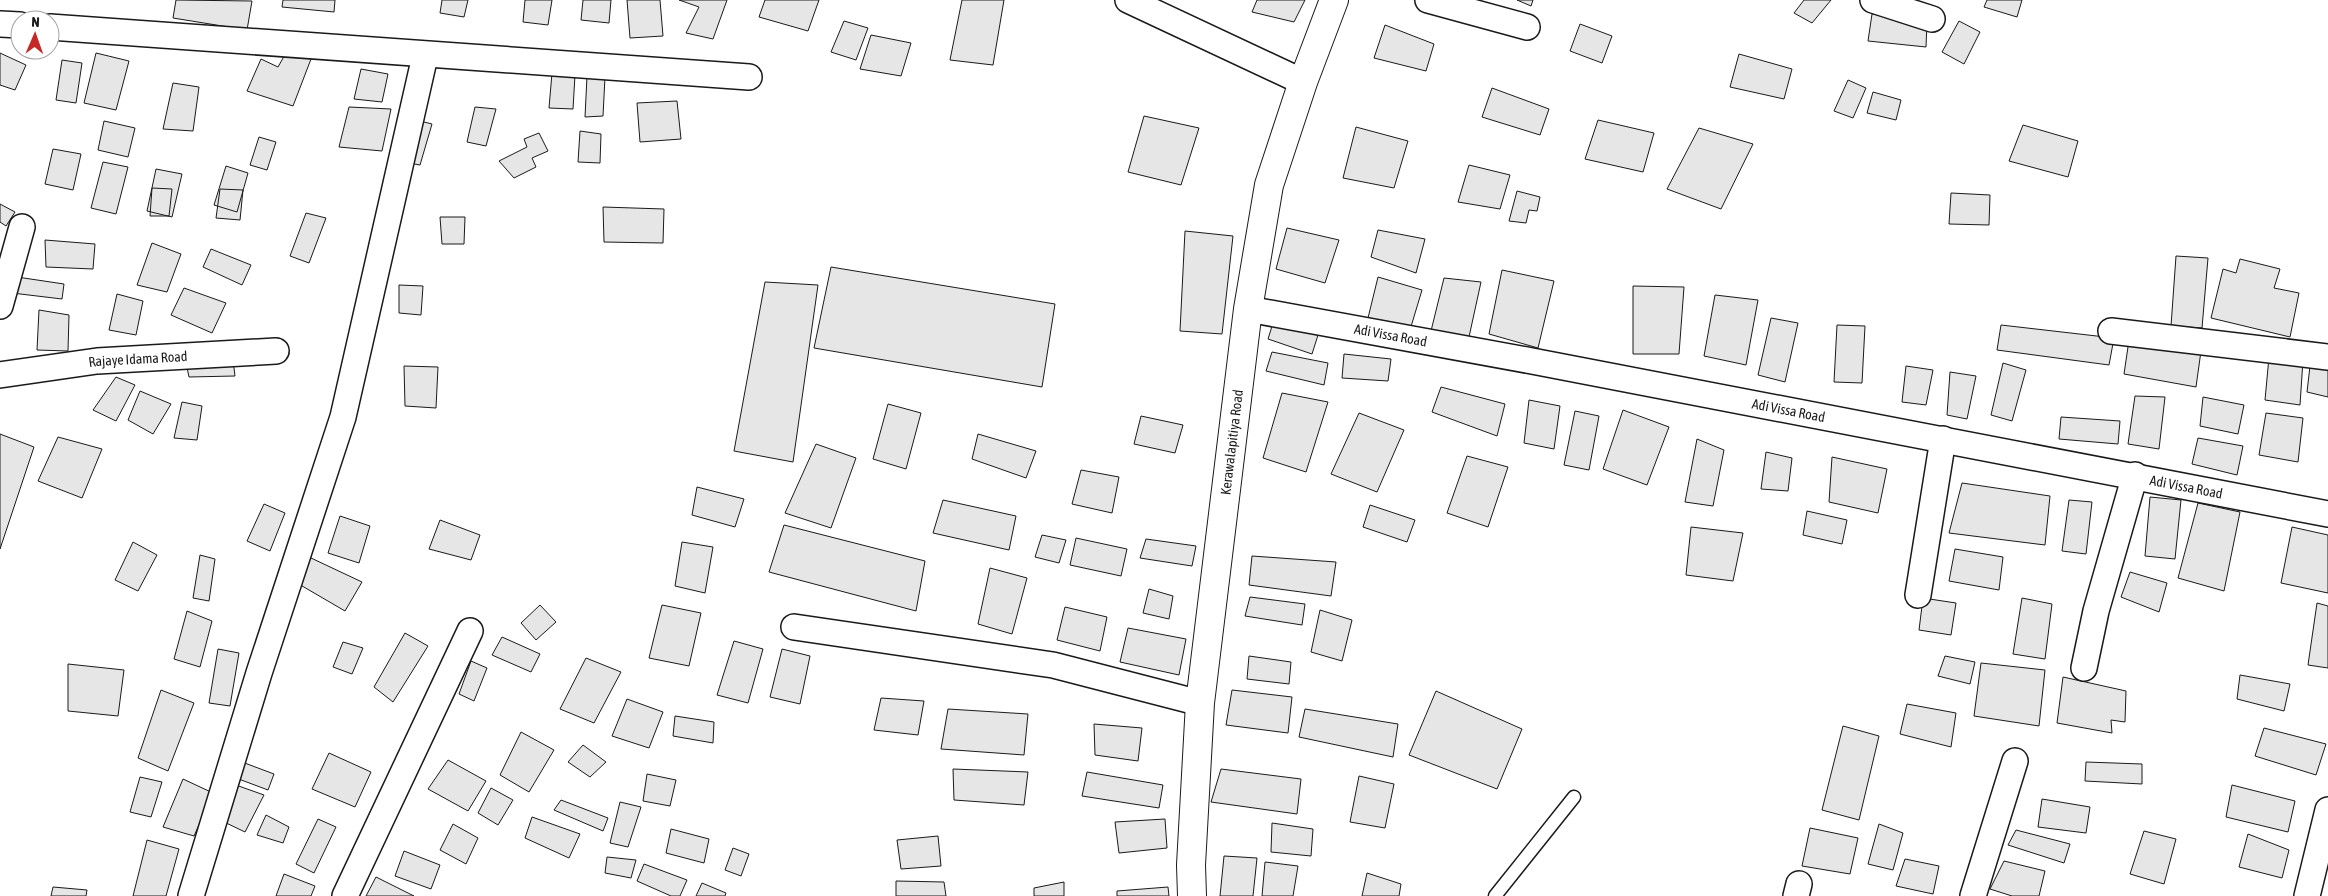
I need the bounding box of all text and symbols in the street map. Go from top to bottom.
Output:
north arrow [10,10,60,60]
text: N [31,14,40,30]
street label: Adi Vissa Road [1353,321,1428,350]
street label: Rajaye Idama Road [87,348,188,370]
street label: Kerawalapitiya Road [1217,388,1246,496]
street label: Adi Vissa Road [1751,395,1826,425]
street label: Adi Vissa Road [2149,472,2224,502]

